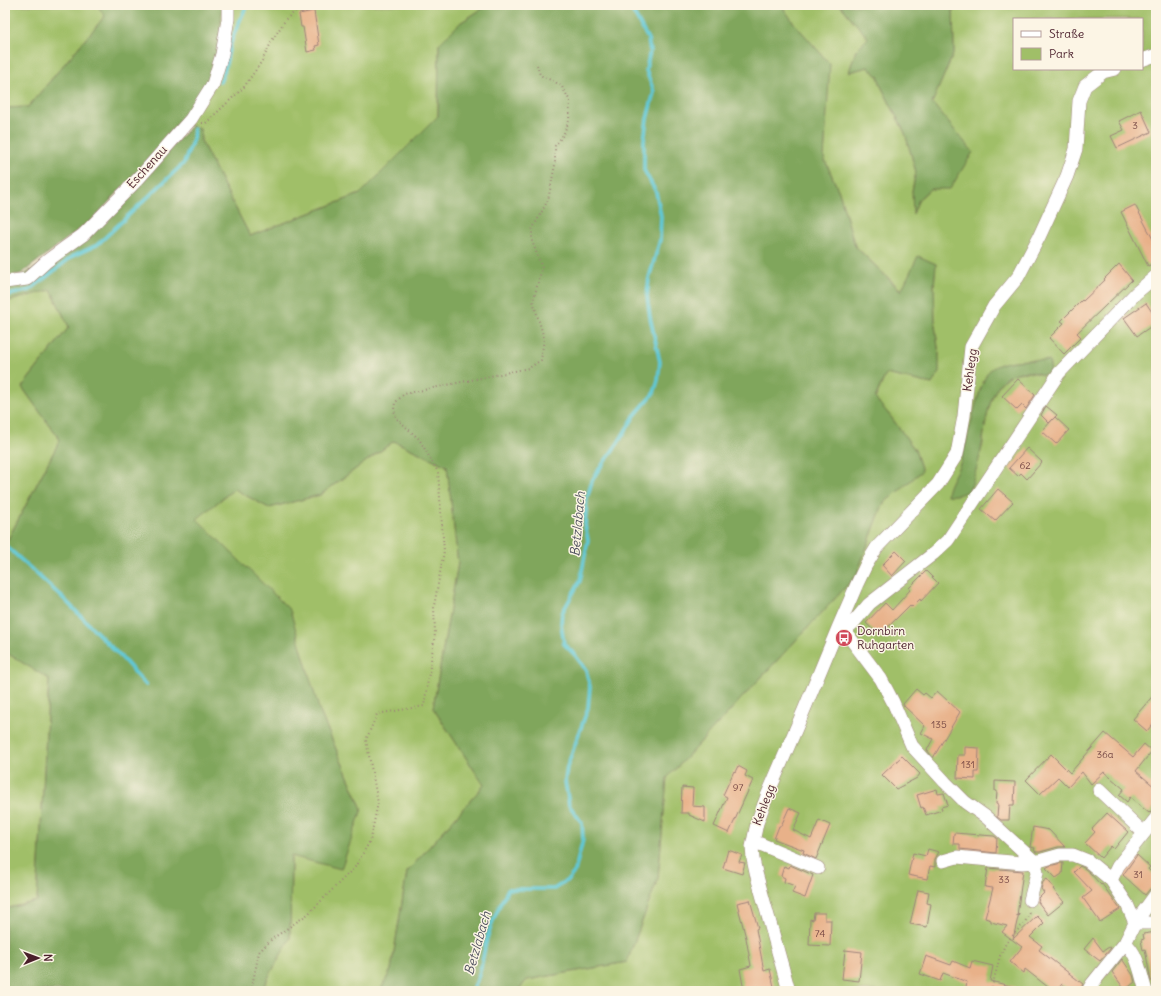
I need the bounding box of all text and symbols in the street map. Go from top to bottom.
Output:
legend [1013,18,1143,70]
text: Straße [1049,26,1084,41]
text: Park [1049,46,1074,61]
house number: 3 [1132,119,1138,132]
street label: Eschenau [123,142,170,191]
street label: Kehlegg [959,348,980,392]
house number: 62 [1019,459,1031,472]
water label: Betzlabach [566,490,589,557]
place label: Dornbirn Ruhgarten [857,623,914,652]
bus stop icon: Dornbirn Ruhgarten [834,628,854,648]
house number: 135 [931,718,947,731]
house number: 36a [1096,748,1114,761]
house number: 131 [961,758,975,771]
house number: 97 [733,781,743,794]
street label: Kehlegg [749,782,778,828]
house number: 31 [1133,868,1143,881]
house number: 33 [998,873,1010,886]
water label: Betzlabach [460,909,495,977]
house number: 74 [815,927,825,940]
north arrow [18,938,58,978]
text: N [41,954,55,962]

